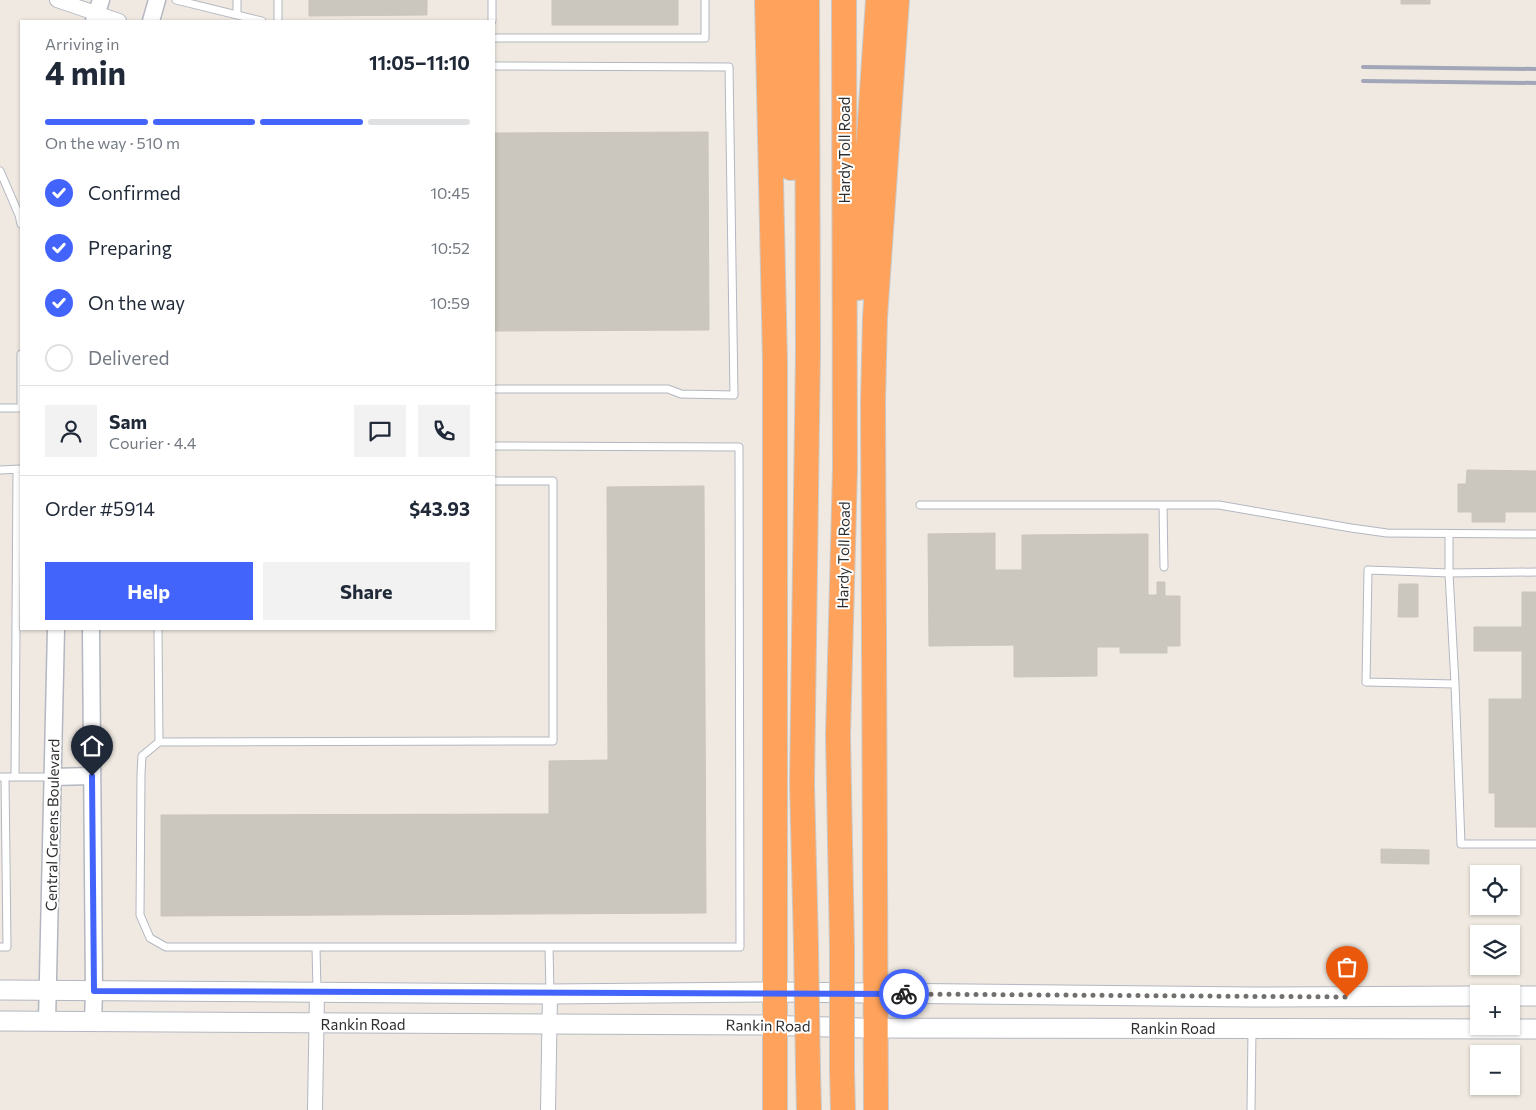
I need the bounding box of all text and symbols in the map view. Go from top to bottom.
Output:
text: Arriving in [45,34,119,53]
text: 11:05–11:10 [369,51,470,74]
text: 4 min [45,52,126,92]
street label: Hardy Toll Road [835,96,853,204]
text: On the way · 510 m [45,133,180,152]
icon: check [45,179,73,207]
text: Confirmed [88,181,181,204]
text: 10:45 [430,183,470,202]
icon: check [45,234,73,262]
text: Preparing [88,236,172,259]
text: 10:52 [431,238,470,257]
icon: check [45,289,73,317]
text: On the way [88,291,185,314]
text: 10:59 [430,293,470,312]
text: Delivered [88,346,169,369]
button: person [45,405,97,457]
button: chat [354,405,406,457]
button: phone [418,405,470,457]
text: Sam [109,410,147,433]
text: Courier · 4.4 [109,433,196,452]
text: Order #5914 [45,497,155,520]
text: $43.93 [409,497,470,520]
street label: Hardy Toll Road [833,501,853,609]
button: Help [45,562,253,620]
button: Share [263,562,470,620]
pin [71,725,113,776]
icon: home [78,732,106,760]
street label: Central Greens Boulevard [41,739,63,911]
map controls [1470,865,1520,1095]
button: locate [1470,865,1520,915]
button: layers [1470,925,1520,975]
pin [1326,946,1368,997]
icon: bag [1333,953,1361,981]
courier [879,969,929,1019]
icon: bike [890,980,918,1008]
button: + [1470,985,1520,1035]
street label: Rankin Road [321,1015,405,1033]
street label: Rankin Road [725,1015,811,1035]
street label: Rankin Road [1131,1019,1215,1037]
button: − [1470,1045,1520,1095]

